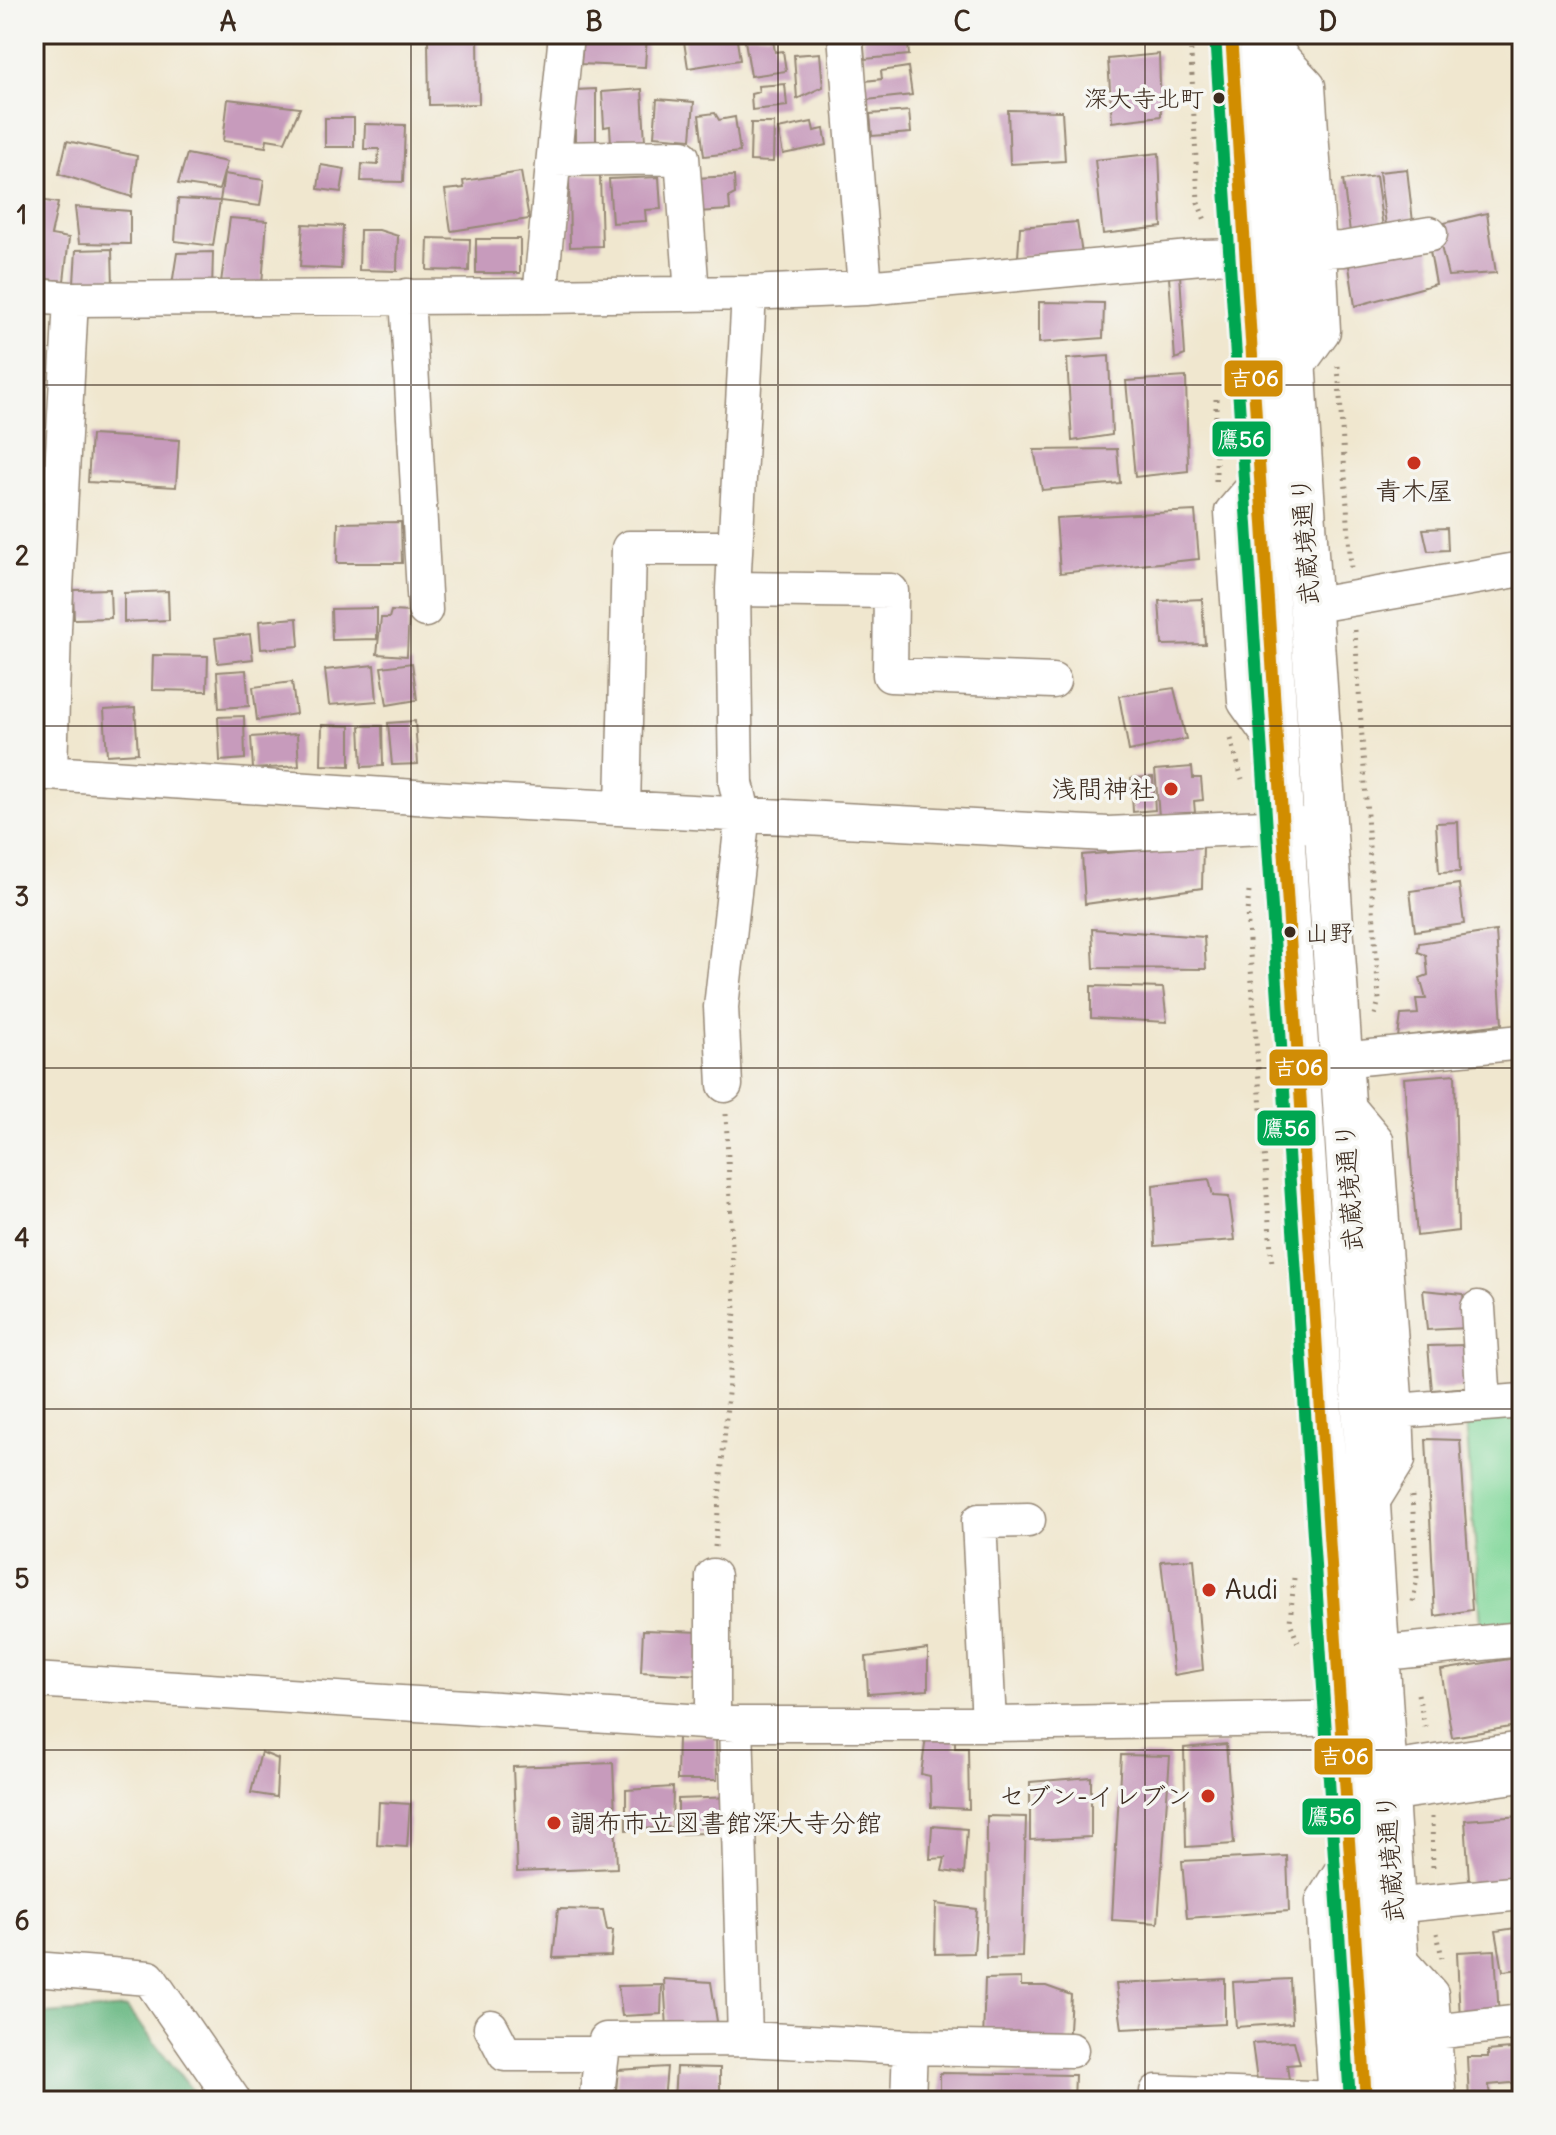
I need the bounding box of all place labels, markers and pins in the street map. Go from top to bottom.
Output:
place label: 深大寺北町 [1084,83,1204,113]
marker: 深大寺北町 [1211,90,1227,106]
marker: 青木屋 [1405,454,1423,472]
place label: 青木屋 [1375,474,1453,507]
place label: 浅間神社 [1051,772,1155,805]
marker: 浅間神社 [1162,780,1180,798]
place label: 山野 [1305,917,1353,947]
marker: 山野 [1282,924,1298,940]
place label: Audi [1225,1573,1278,1606]
marker: Audi [1200,1581,1218,1599]
place label: セブン-イレブン [999,1779,1192,1812]
marker: セブン-イレブン [1199,1787,1217,1805]
place label: 調布市立図書館深大寺分館 [570,1806,882,1839]
marker: 調布市立図書館深大寺分館 [545,1814,563,1832]

